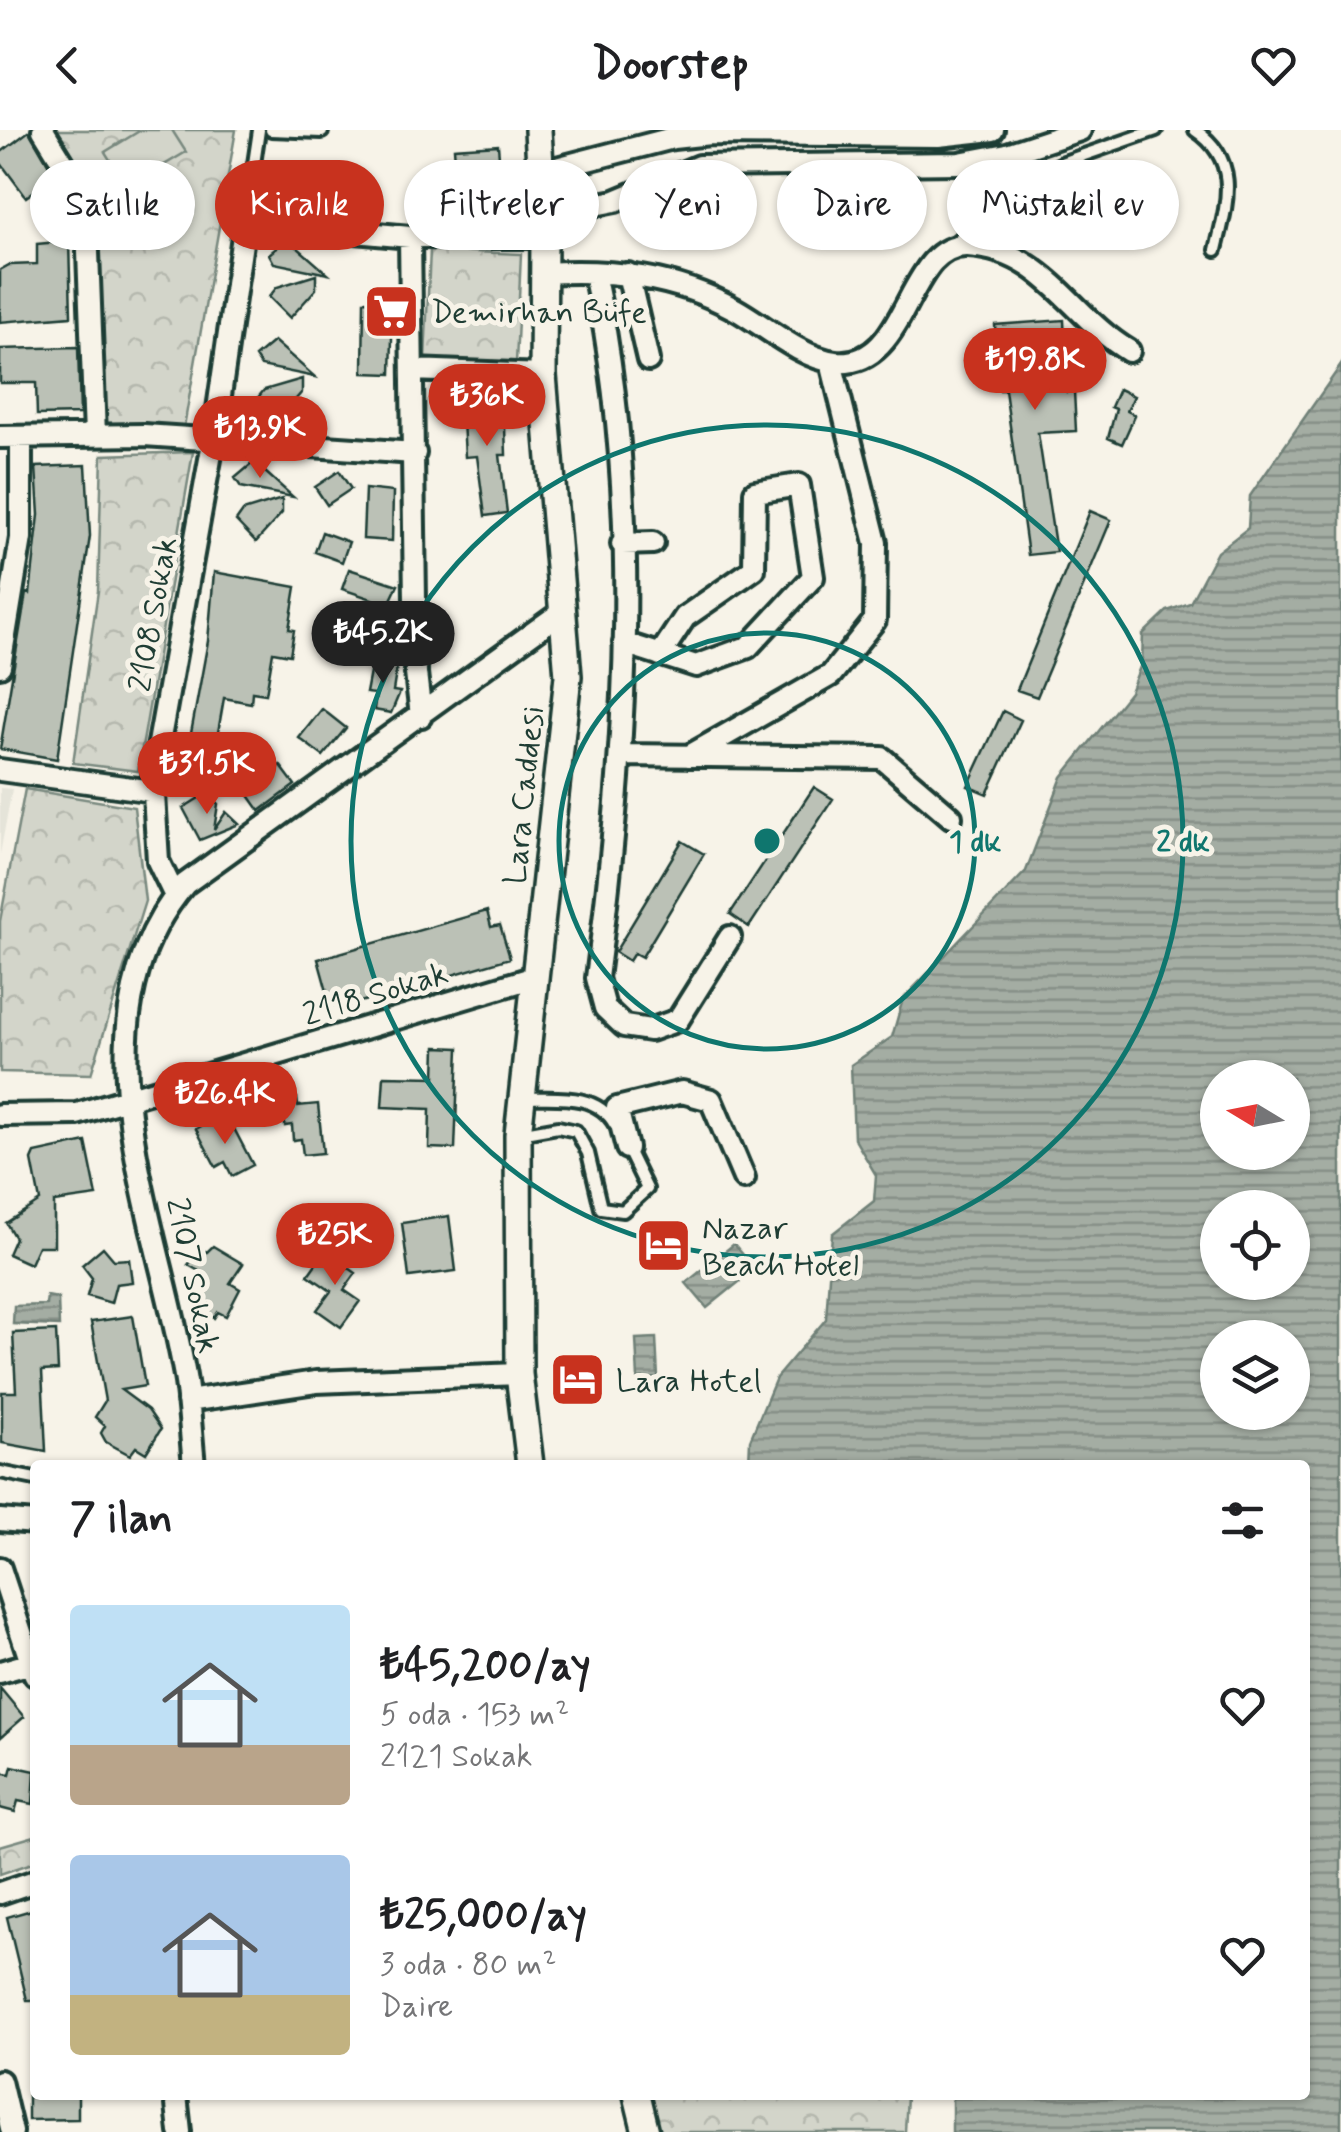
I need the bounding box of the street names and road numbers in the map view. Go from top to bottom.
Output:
street label: 2108 Sokak [120,534,188,695]
street label: Lara Caddesi [495,704,555,886]
street label: 2118 Sokak [298,953,453,1037]
street label: 2107 Sokak [155,1194,229,1357]

